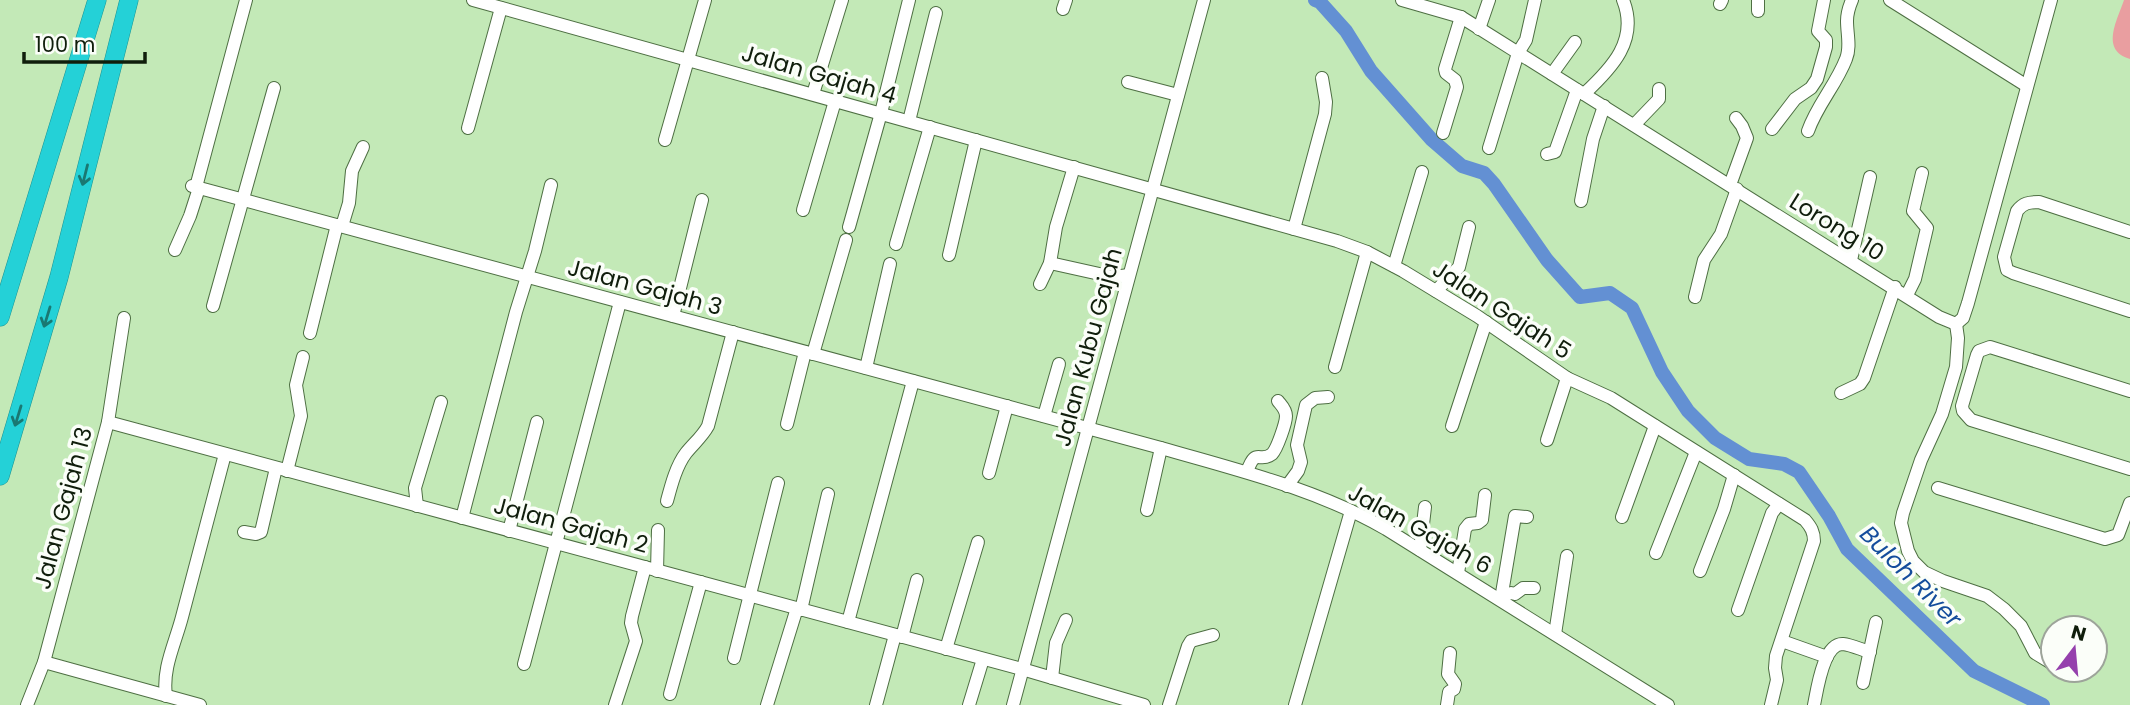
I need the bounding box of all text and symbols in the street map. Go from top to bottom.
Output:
scale bar [24,21,145,65]
text: 100 m [35,30,95,59]
street label: Jalan Gajah 4 [738,37,900,111]
one-way arrow [78,163,91,186]
street label: Lorong 10 [1784,185,1890,269]
street label: Jalan Kubu Gajah [1046,244,1130,450]
street label: Jalan Gajah 3 [564,251,726,323]
street label: Jalan Gajah 5 [1426,253,1578,367]
one-way arrow [40,305,53,327]
one-way arrow [10,405,23,427]
street label: Jalan Gajah 13 [26,424,100,592]
street label: Jalan Gajah 6 [1342,476,1498,582]
street label: Jalan Gajah 2 [490,489,652,561]
water label: Buloh River [1853,518,1970,635]
north arrow [2039,614,2109,684]
text: N [2068,618,2089,648]

